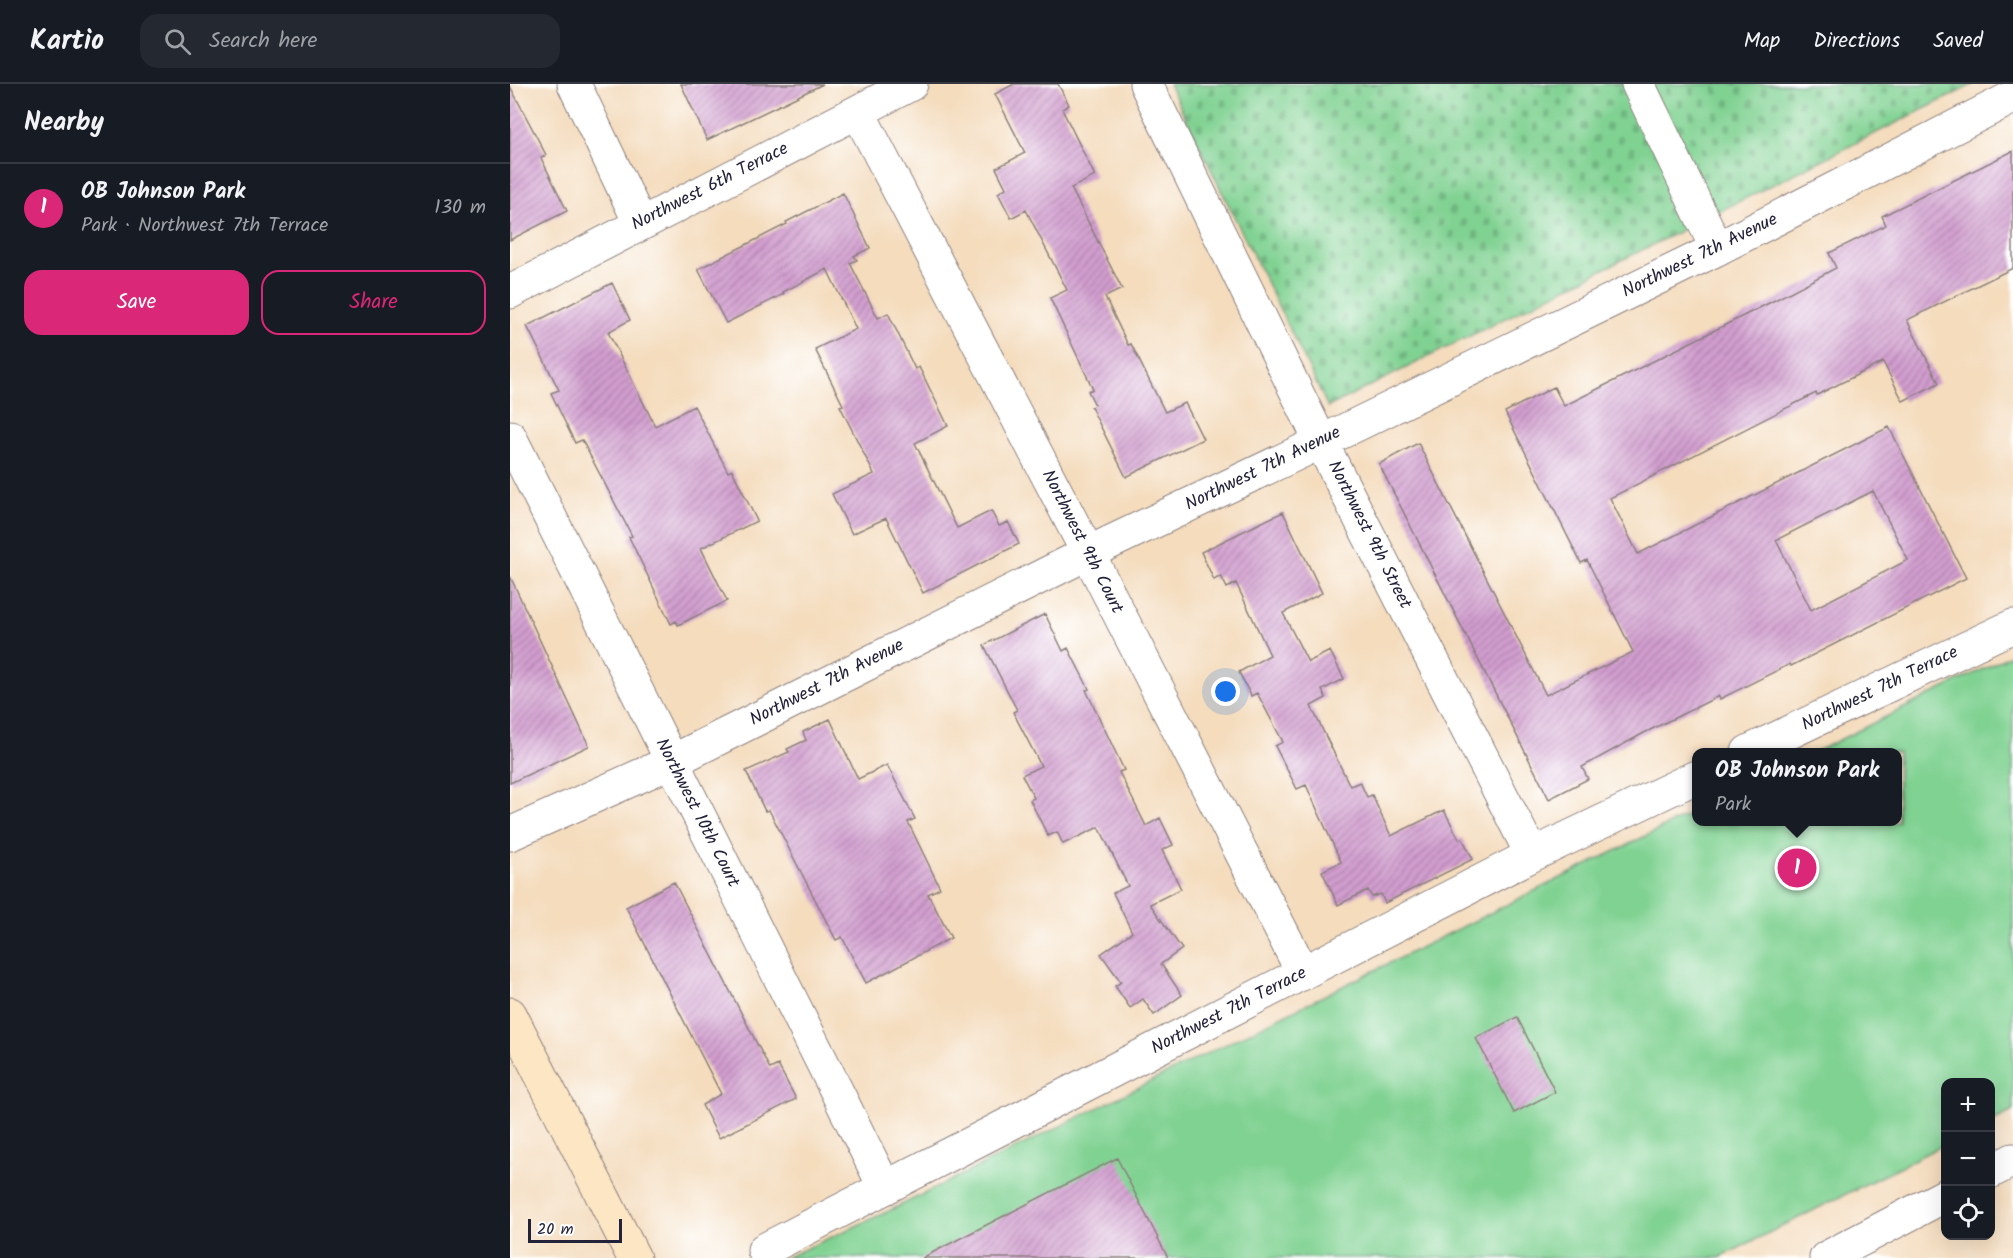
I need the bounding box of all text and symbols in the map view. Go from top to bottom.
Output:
search box [140,14,560,68]
text: Kartio [30,19,104,64]
text: Search here [209,24,317,59]
icon: search [161,25,194,58]
text: Map [1744,25,1780,58]
text: Directions [1813,25,1900,58]
text: Saved [1933,25,1983,58]
text: Nearby [24,102,104,144]
street label: Northwest 6th Terrace [626,135,794,239]
text: OB Johnson Park [81,175,245,210]
text: 1 [40,192,47,224]
text: 130 m [434,192,486,224]
street label: Northwest 7th Avenue [1617,206,1783,306]
text: Park · Northwest 7th Terrace [81,210,328,242]
button: Save [24,270,249,335]
button: Share [261,270,486,335]
street label: Northwest 7th Avenue [1180,419,1346,519]
street label: Northwest 9th Street [1319,456,1419,615]
street label: Northwest 9th Court [1033,465,1131,620]
street label: Northwest 7th Avenue [745,631,909,735]
street label: Northwest 7th Terrace [1797,638,1963,740]
your location [1211,677,1240,706]
street label: Northwest 10th Court [647,733,748,894]
popup [1692,748,1902,826]
text: OB Johnson Park [1715,754,1879,789]
text: Park [1715,789,1751,821]
pin: 1 [1778,846,1816,890]
street label: Northwest 7th Terrace [1146,959,1312,1063]
map controls [1941,1078,1995,1240]
button: + [1941,1078,1995,1132]
button: − [1941,1132,1995,1186]
button: locate [1941,1186,1995,1240]
scale bar [528,1216,622,1244]
text: 20 m [537,1217,573,1242]

